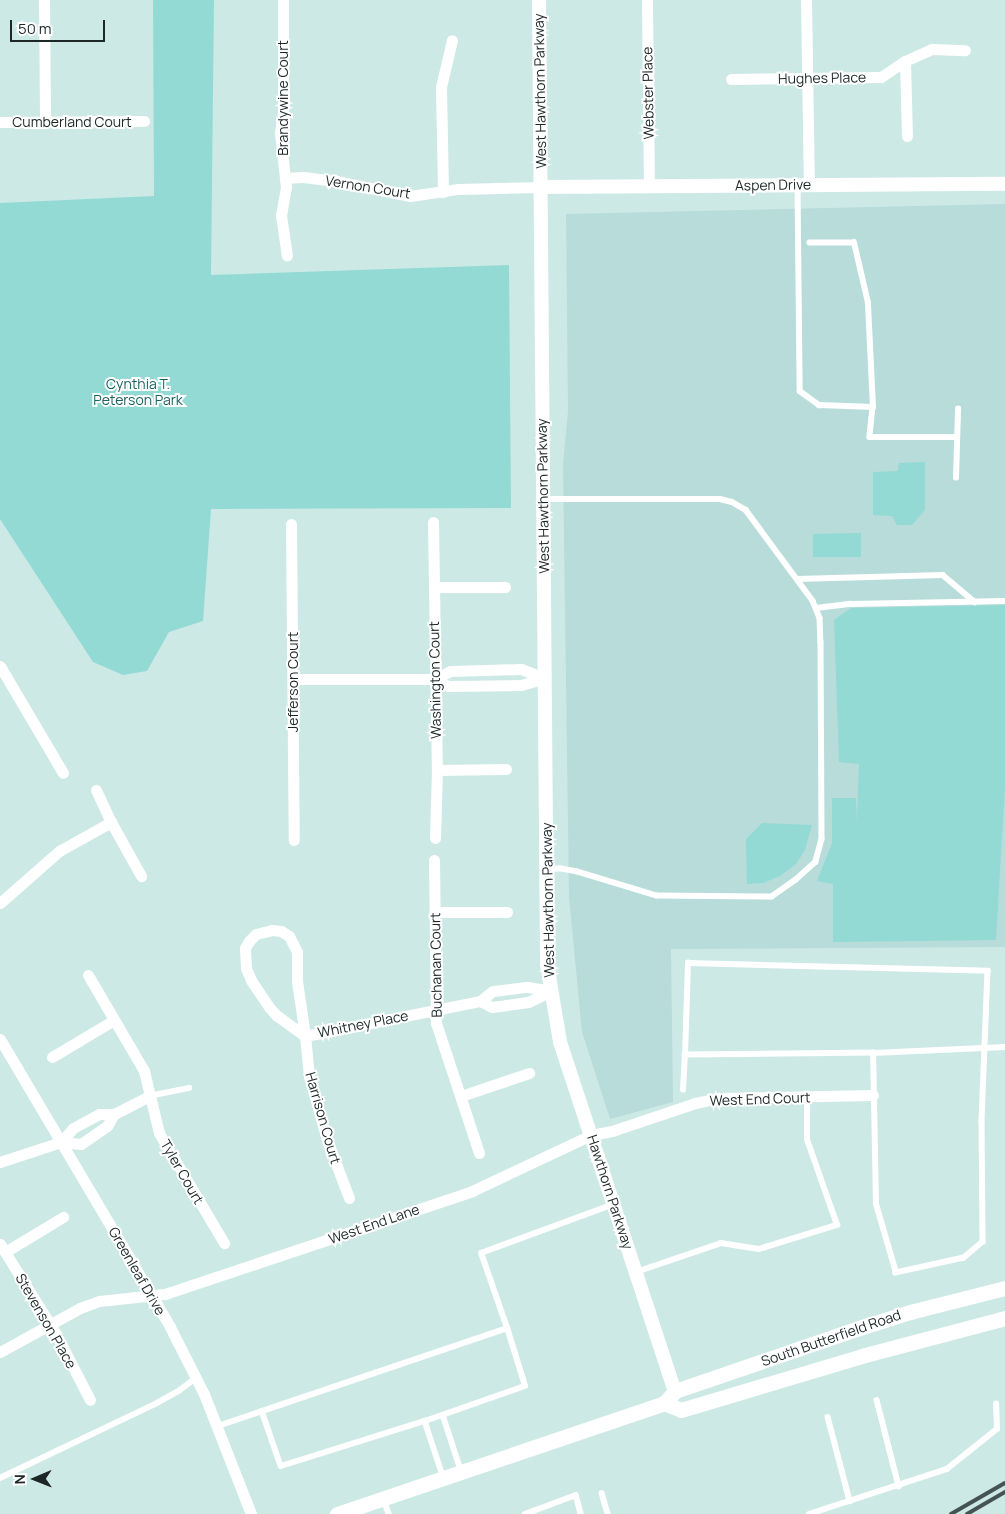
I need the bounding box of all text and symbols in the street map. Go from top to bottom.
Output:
scale bar [12,10,108,42]
street label: West Hawthorn Parkway [530,13,550,169]
text: 50 m [18,18,52,39]
street label: Brandywine Court [275,40,291,156]
street label: Webster Place [639,47,657,139]
street label: Hughes Place [778,69,866,87]
street label: Cumberland Court [12,114,132,130]
street label: Vernon Court [324,172,412,202]
street label: Aspen Drive [735,176,811,194]
park label: Cynthia T. Peterson Park [93,376,183,408]
street label: West Hawthorn Parkway [533,418,553,574]
street label: Washington Court [426,621,444,739]
street label: Jefferson Court [285,632,301,732]
street label: West Hawthorn Parkway [538,822,558,978]
street label: Buchanan Court [427,912,445,1018]
street label: Whitney Place [316,1007,410,1041]
street label: Harrison Court [302,1070,344,1166]
street label: West End Court [709,1089,811,1109]
street label: Hawthorn Parkway [584,1133,636,1251]
street label: Tyler Court [157,1137,207,1207]
street label: West End Lane [326,1201,422,1247]
street label: Greenleaf Drive [105,1224,169,1318]
street label: Stevenson Place [12,1270,80,1372]
street label: South Butterfield Road [759,1306,903,1370]
north arrow [10,1454,60,1504]
text: N [10,1474,29,1484]

